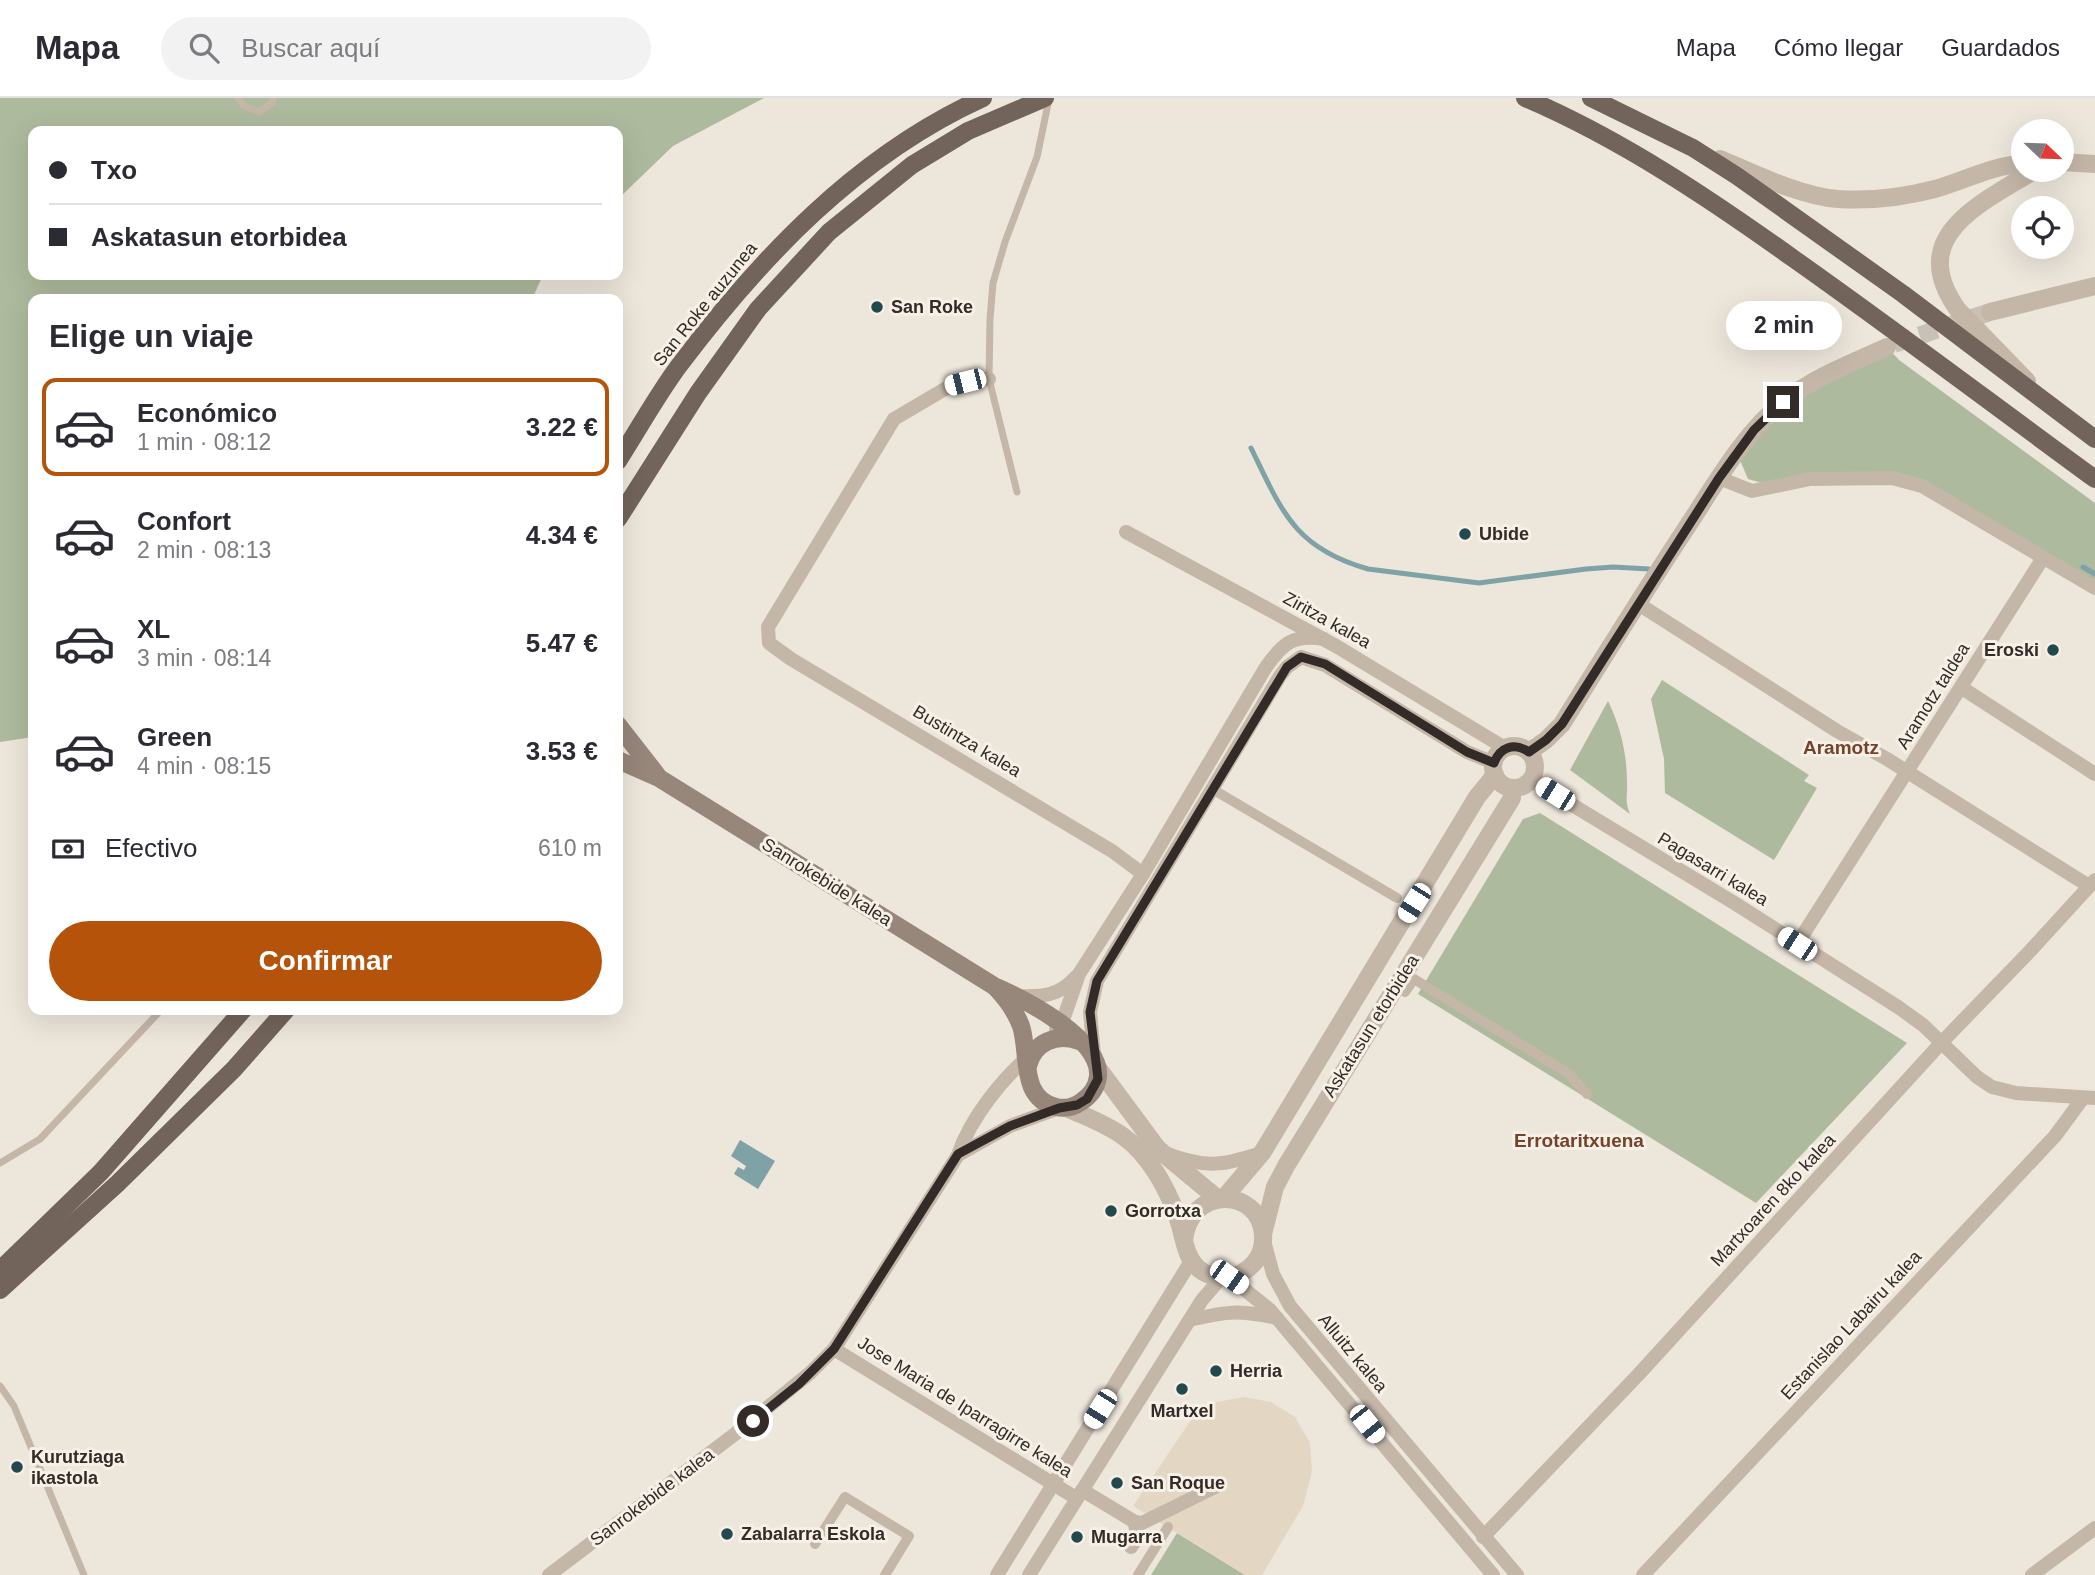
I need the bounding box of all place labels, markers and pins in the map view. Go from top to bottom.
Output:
place label: San Roke [891,297,973,317]
marker: San Roke [869,299,885,315]
place label: Ubide [1479,524,1529,544]
marker: Ubide [1457,526,1473,542]
place label: Eroski [1984,640,2039,660]
marker: Eroski [2045,642,2061,658]
place label: Gorrotxa [1125,1201,1202,1221]
marker: Gorrotxa [1103,1203,1119,1219]
place label: Herria [1230,1361,1283,1381]
marker: Herria [1208,1363,1224,1379]
marker: Martxel [1174,1381,1190,1397]
place label: Martxel [1150,1401,1214,1421]
place label: Kurutziaga ikastola [31,1447,125,1488]
marker: Kurutziaga ikastola [9,1459,25,1475]
place label: San Roque [1131,1473,1225,1493]
marker: San Roque [1109,1475,1125,1491]
place label: Zabalarra Eskola [741,1524,886,1544]
marker: Zabalarra Eskola [719,1526,735,1542]
place label: Mugarra [1091,1527,1163,1547]
marker: Mugarra [1069,1529,1085,1545]

